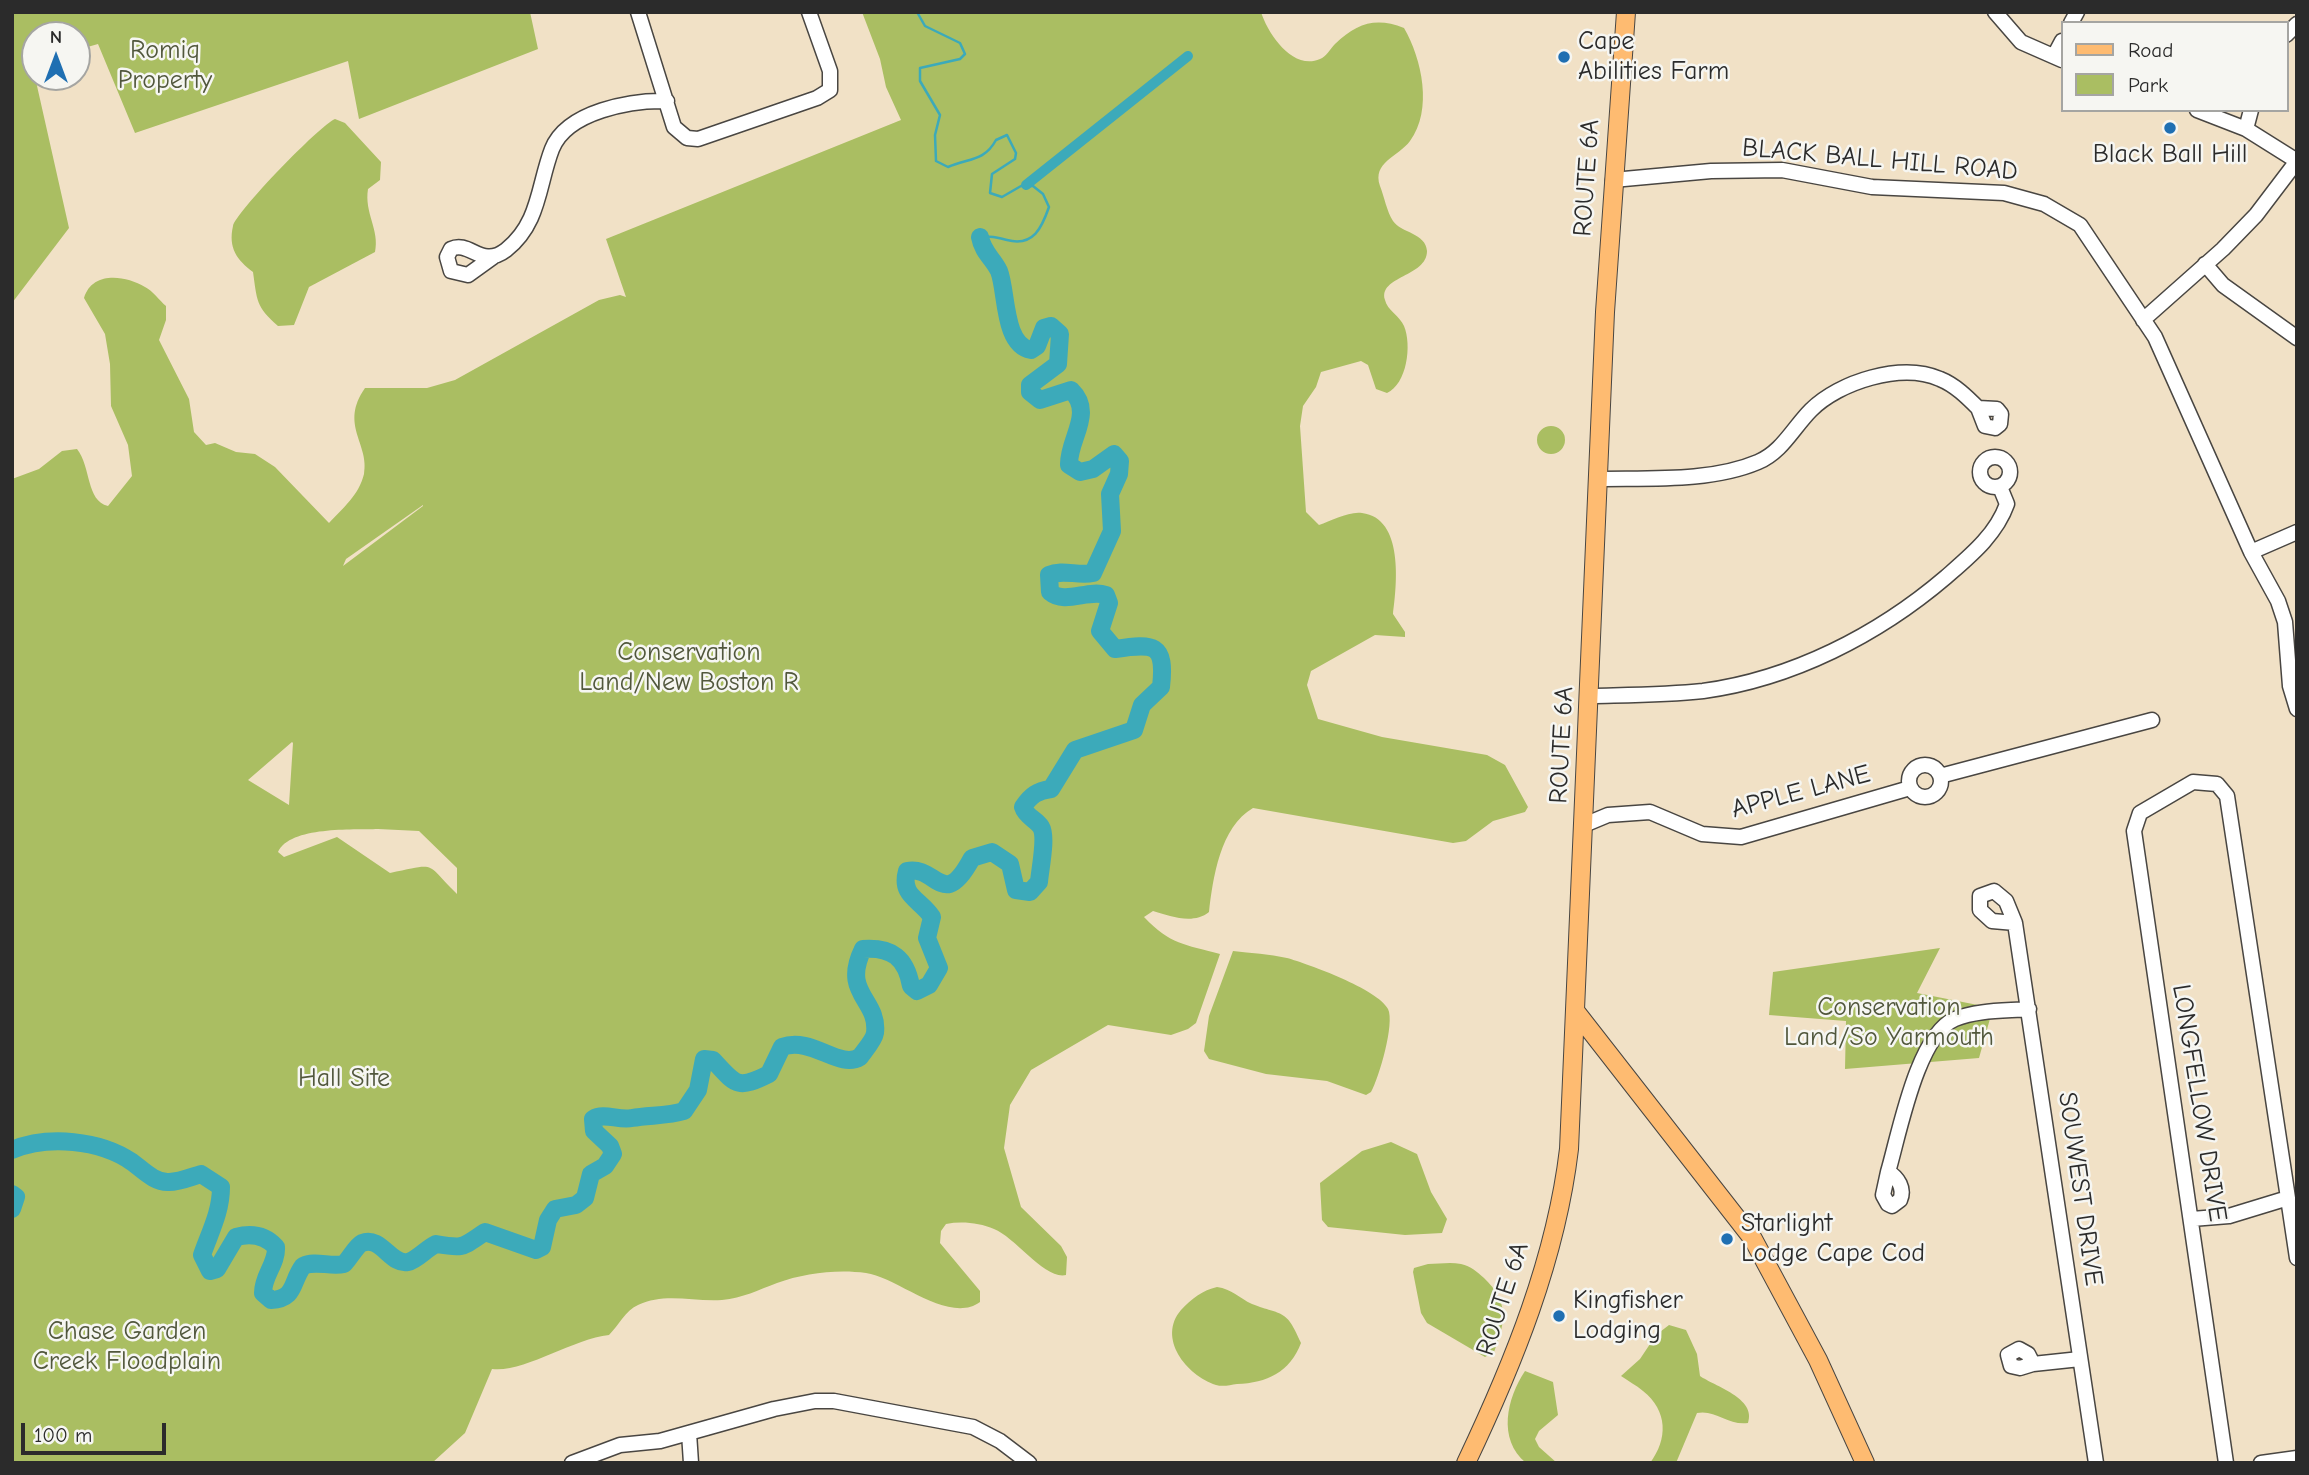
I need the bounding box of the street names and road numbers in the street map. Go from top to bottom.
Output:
street label: ROUTE 6A [1567,118,1607,238]
street label: BLACK BALL HILL ROAD [1741,132,2019,188]
street label: ROUTE 6A [1543,686,1581,804]
street label: APPLE LANE [1728,758,1874,826]
street label: LONGFELLOW DRIVE [2165,982,2233,1224]
street label: SOUWEST DRIVE [2051,1090,2109,1288]
street label: ROUTE 6A [1470,1238,1536,1360]

